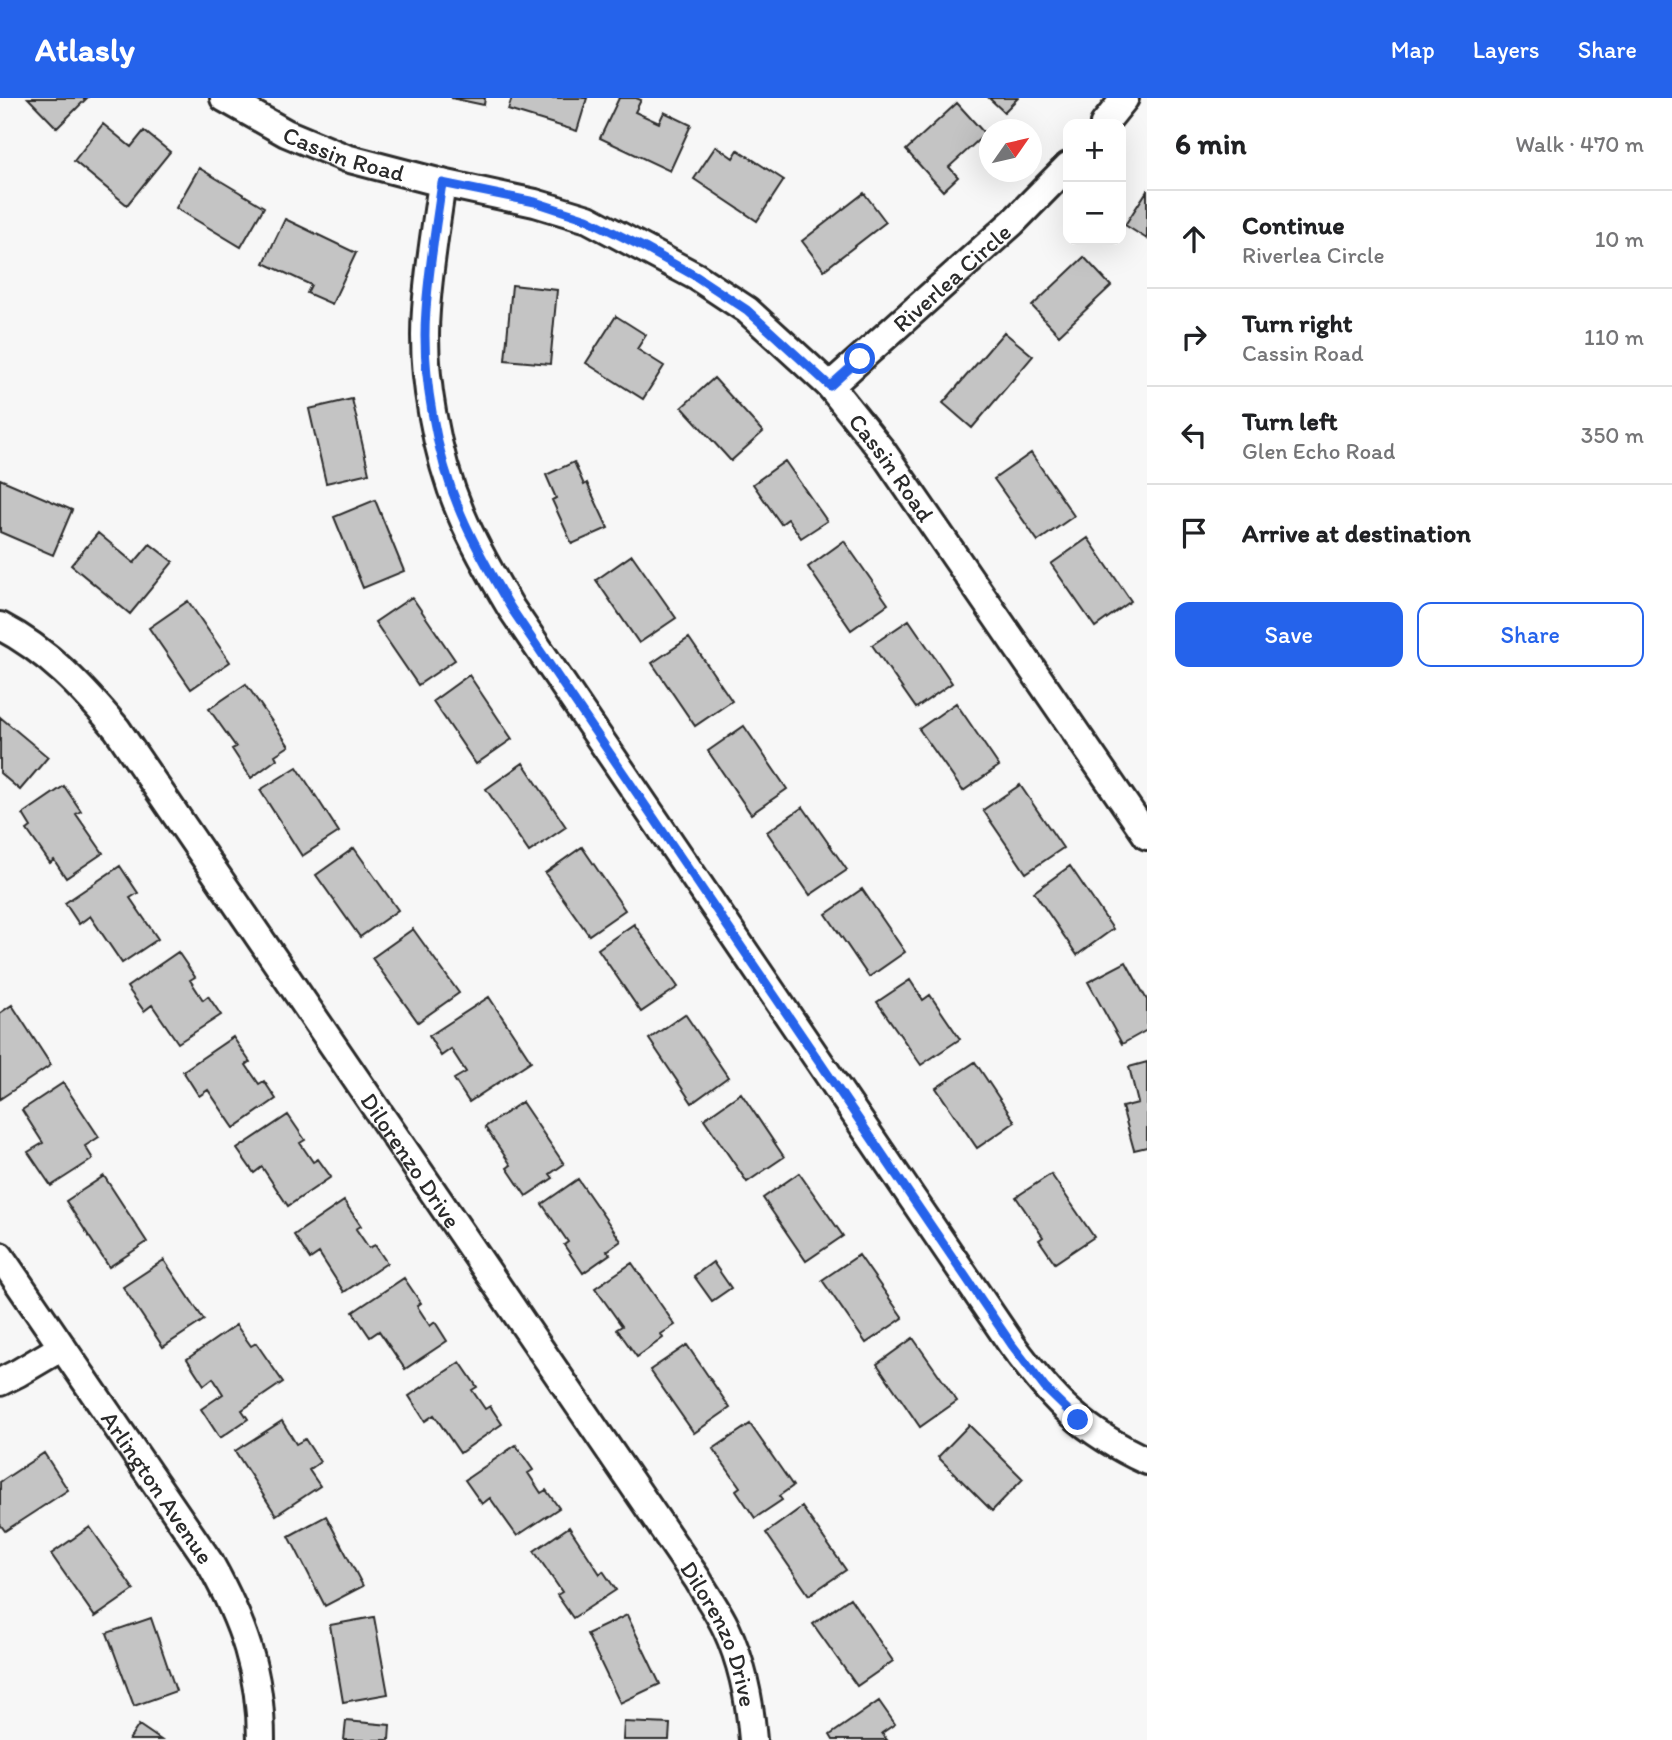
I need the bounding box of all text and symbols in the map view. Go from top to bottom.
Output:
text: Atlasly [35,30,135,69]
text: Map [1391,35,1435,64]
text: Layers [1473,35,1540,64]
text: Share [1578,35,1637,64]
street label: Cassin Road [279,119,408,187]
north arrow [979,119,1042,182]
map controls [1063,119,1126,245]
button: + [1063,119,1126,182]
text: 6 min [1175,125,1247,162]
text: Walk · 470 m [1515,130,1644,158]
button: − [1063,182,1126,245]
text: Continue [1242,209,1345,241]
street label: Riverlea Circle [886,217,1017,338]
icon: ahead [1175,220,1213,258]
text: 10 m [1595,225,1644,253]
text: Riverlea Circle [1242,241,1385,269]
text: Turn right [1242,307,1353,339]
icon: right [1175,318,1213,356]
text: 110 m [1584,323,1644,351]
text: Cassin Road [1242,339,1364,367]
route start [844,343,875,374]
text: Turn left [1242,405,1338,437]
street label: Cassin Road [843,407,941,527]
icon: left [1175,416,1213,454]
text: 350 m [1581,421,1644,449]
text: Glen Echo Road [1242,437,1395,465]
icon: arrive [1175,514,1213,552]
text: Arrive at destination [1242,517,1471,549]
button: Save [1175,602,1403,667]
button: Share [1417,602,1644,667]
street label: Dilorenzo Drive [355,1087,468,1233]
route end [1062,1404,1093,1435]
street label: Arlington Avenue [96,1405,221,1569]
street label: Dilorenzo Drive [675,1555,763,1709]

